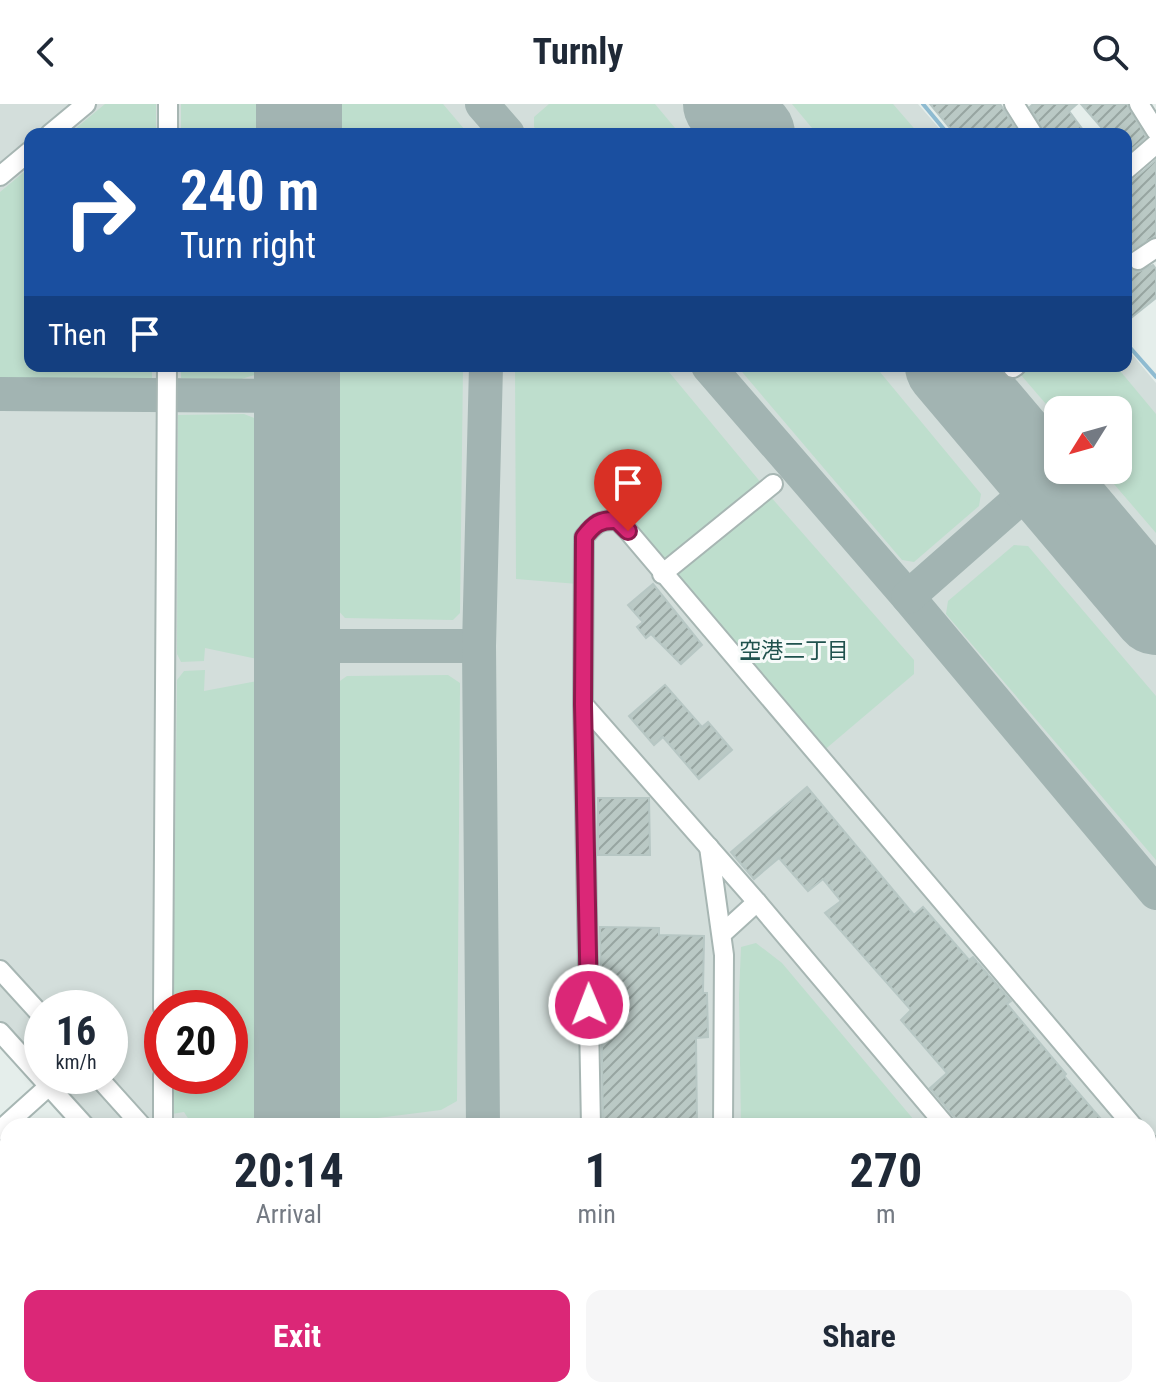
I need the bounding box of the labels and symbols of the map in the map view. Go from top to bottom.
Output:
north arrow [1044,396,1132,484]
pin [594,449,662,531]
district label: 空港二丁目 [739,638,849,663]
position arrow [547,963,631,1047]
speed limit sign: 20 [144,990,248,1094]

